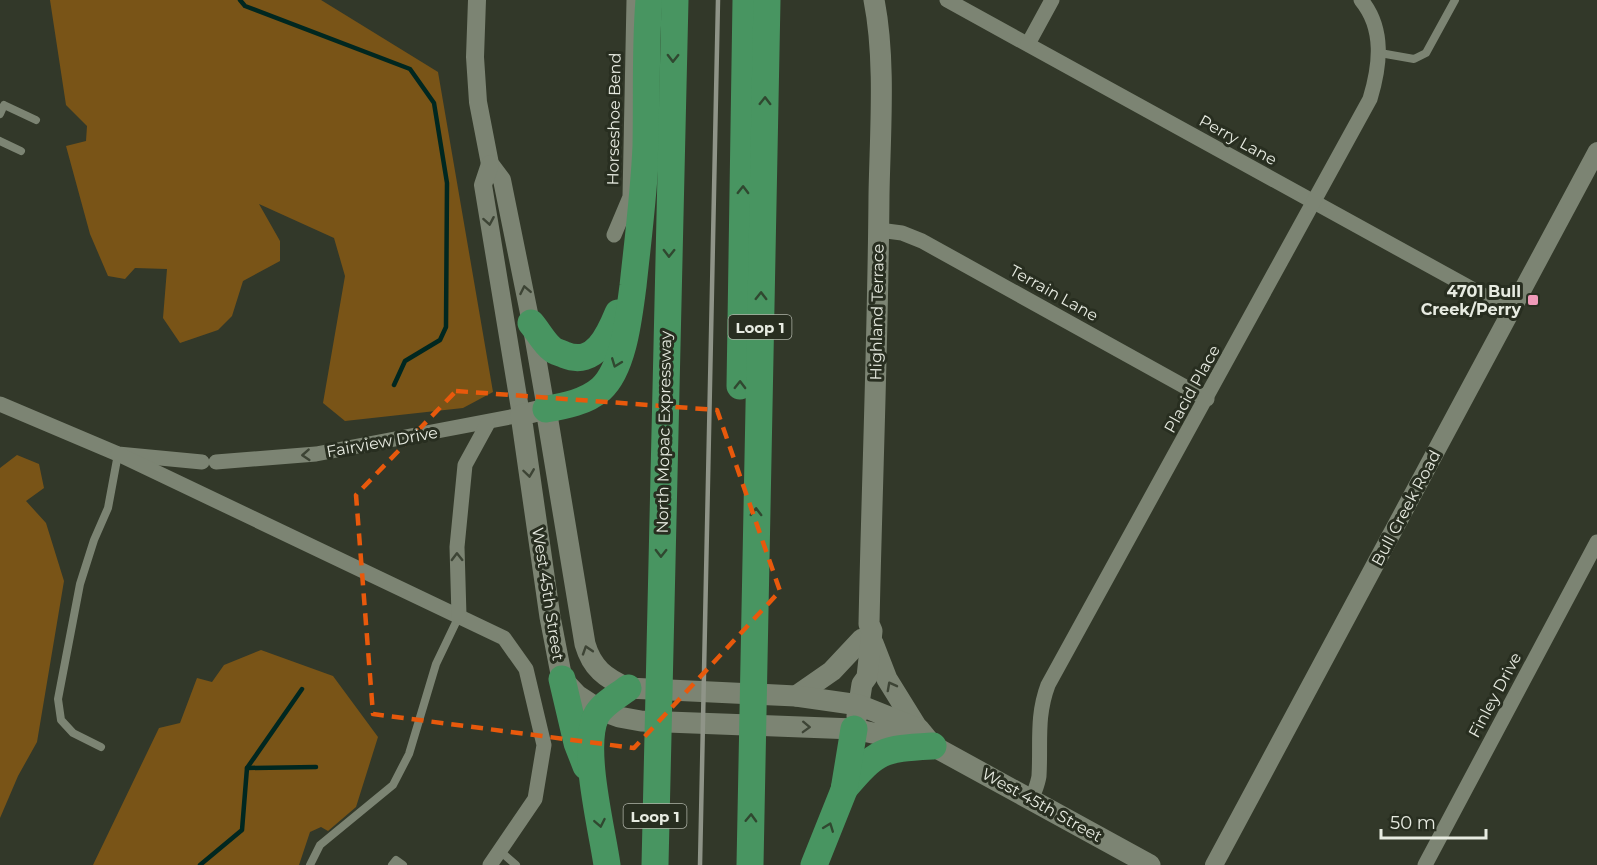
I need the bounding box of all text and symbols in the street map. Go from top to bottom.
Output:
street label: Horseshoe Bend [603,52,625,186]
one-way arrow [667,54,680,63]
one-way arrow [758,97,771,106]
street label: Perry Lane [1196,111,1280,169]
one-way arrow [737,185,749,194]
one-way arrow [482,215,495,225]
street label: Highland Terrace [866,244,888,380]
one-way arrow [662,249,675,258]
street label: Terrain Lane [1006,261,1102,325]
place label: 4701 Bull Creek/Perry [1421,282,1521,319]
one-way arrow [519,285,532,295]
one-way arrow [755,292,767,301]
marker: 4701 Bull Creek/Perry [1526,293,1540,307]
road number: Loop 1 [728,315,792,339]
street label: North Mopac Expressway [653,330,675,534]
street label: Placid Place [1160,342,1224,436]
one-way arrow [611,356,623,367]
one-way arrow [734,380,746,389]
street label: Fairview Drive [325,423,439,461]
street label: Bull Creek Road [1368,447,1444,569]
one-way arrow [302,448,311,461]
one-way arrow [523,468,535,478]
one-way arrow [750,508,763,517]
street label: West 45th Street [528,526,568,662]
one-way arrow [655,549,667,558]
one-way arrow [451,553,464,562]
one-way arrow [582,645,595,655]
street label: Finley Drive [1465,649,1525,741]
one-way arrow [887,682,898,692]
one-way arrow [802,721,811,734]
street label: West 45th Street [979,764,1106,846]
scale bar [1381,802,1486,840]
road number: Loop 1 [624,804,686,828]
text: 50 m [1390,812,1436,834]
one-way arrow [745,813,758,822]
one-way arrow [593,817,606,827]
one-way arrow [822,823,834,834]

